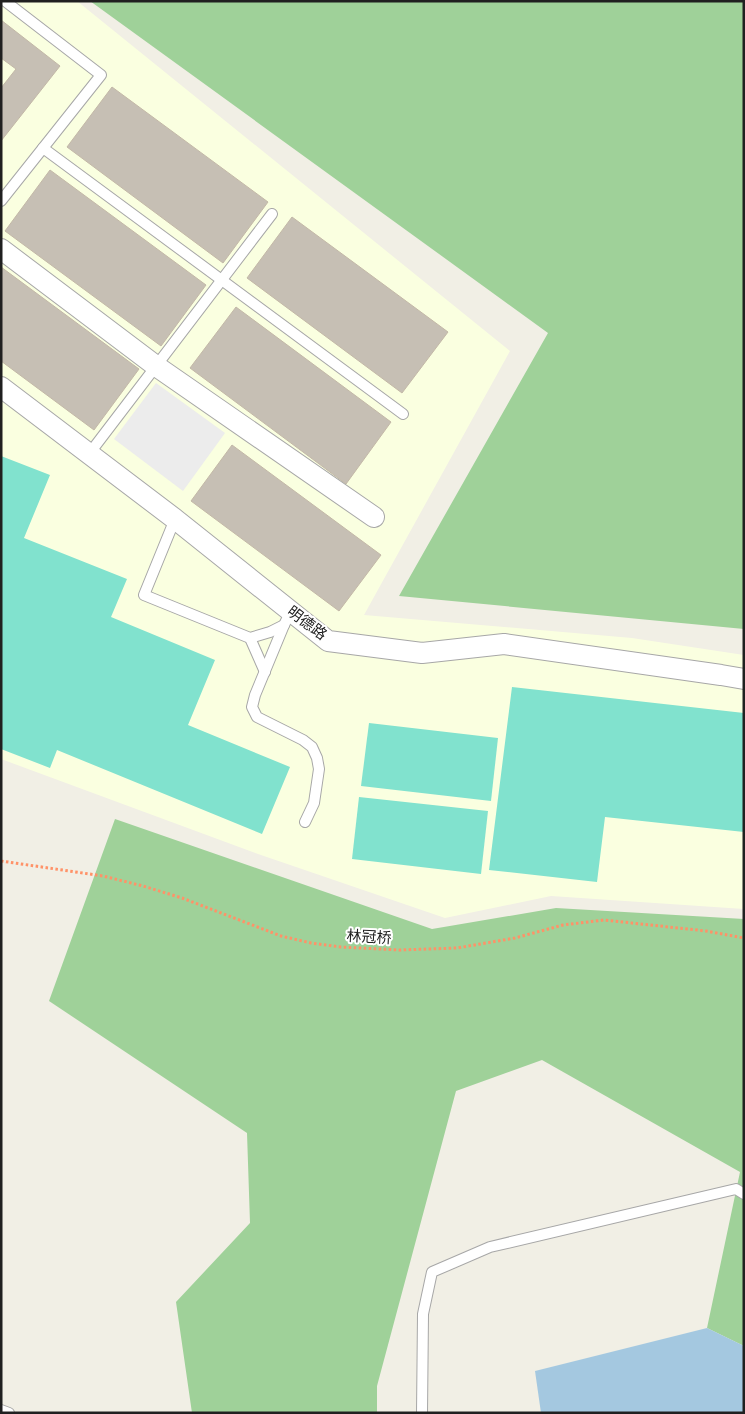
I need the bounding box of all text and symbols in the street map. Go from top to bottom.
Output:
street label: 明德路 [284,602,330,644]
street label: 林冠桥 [346,927,392,947]

